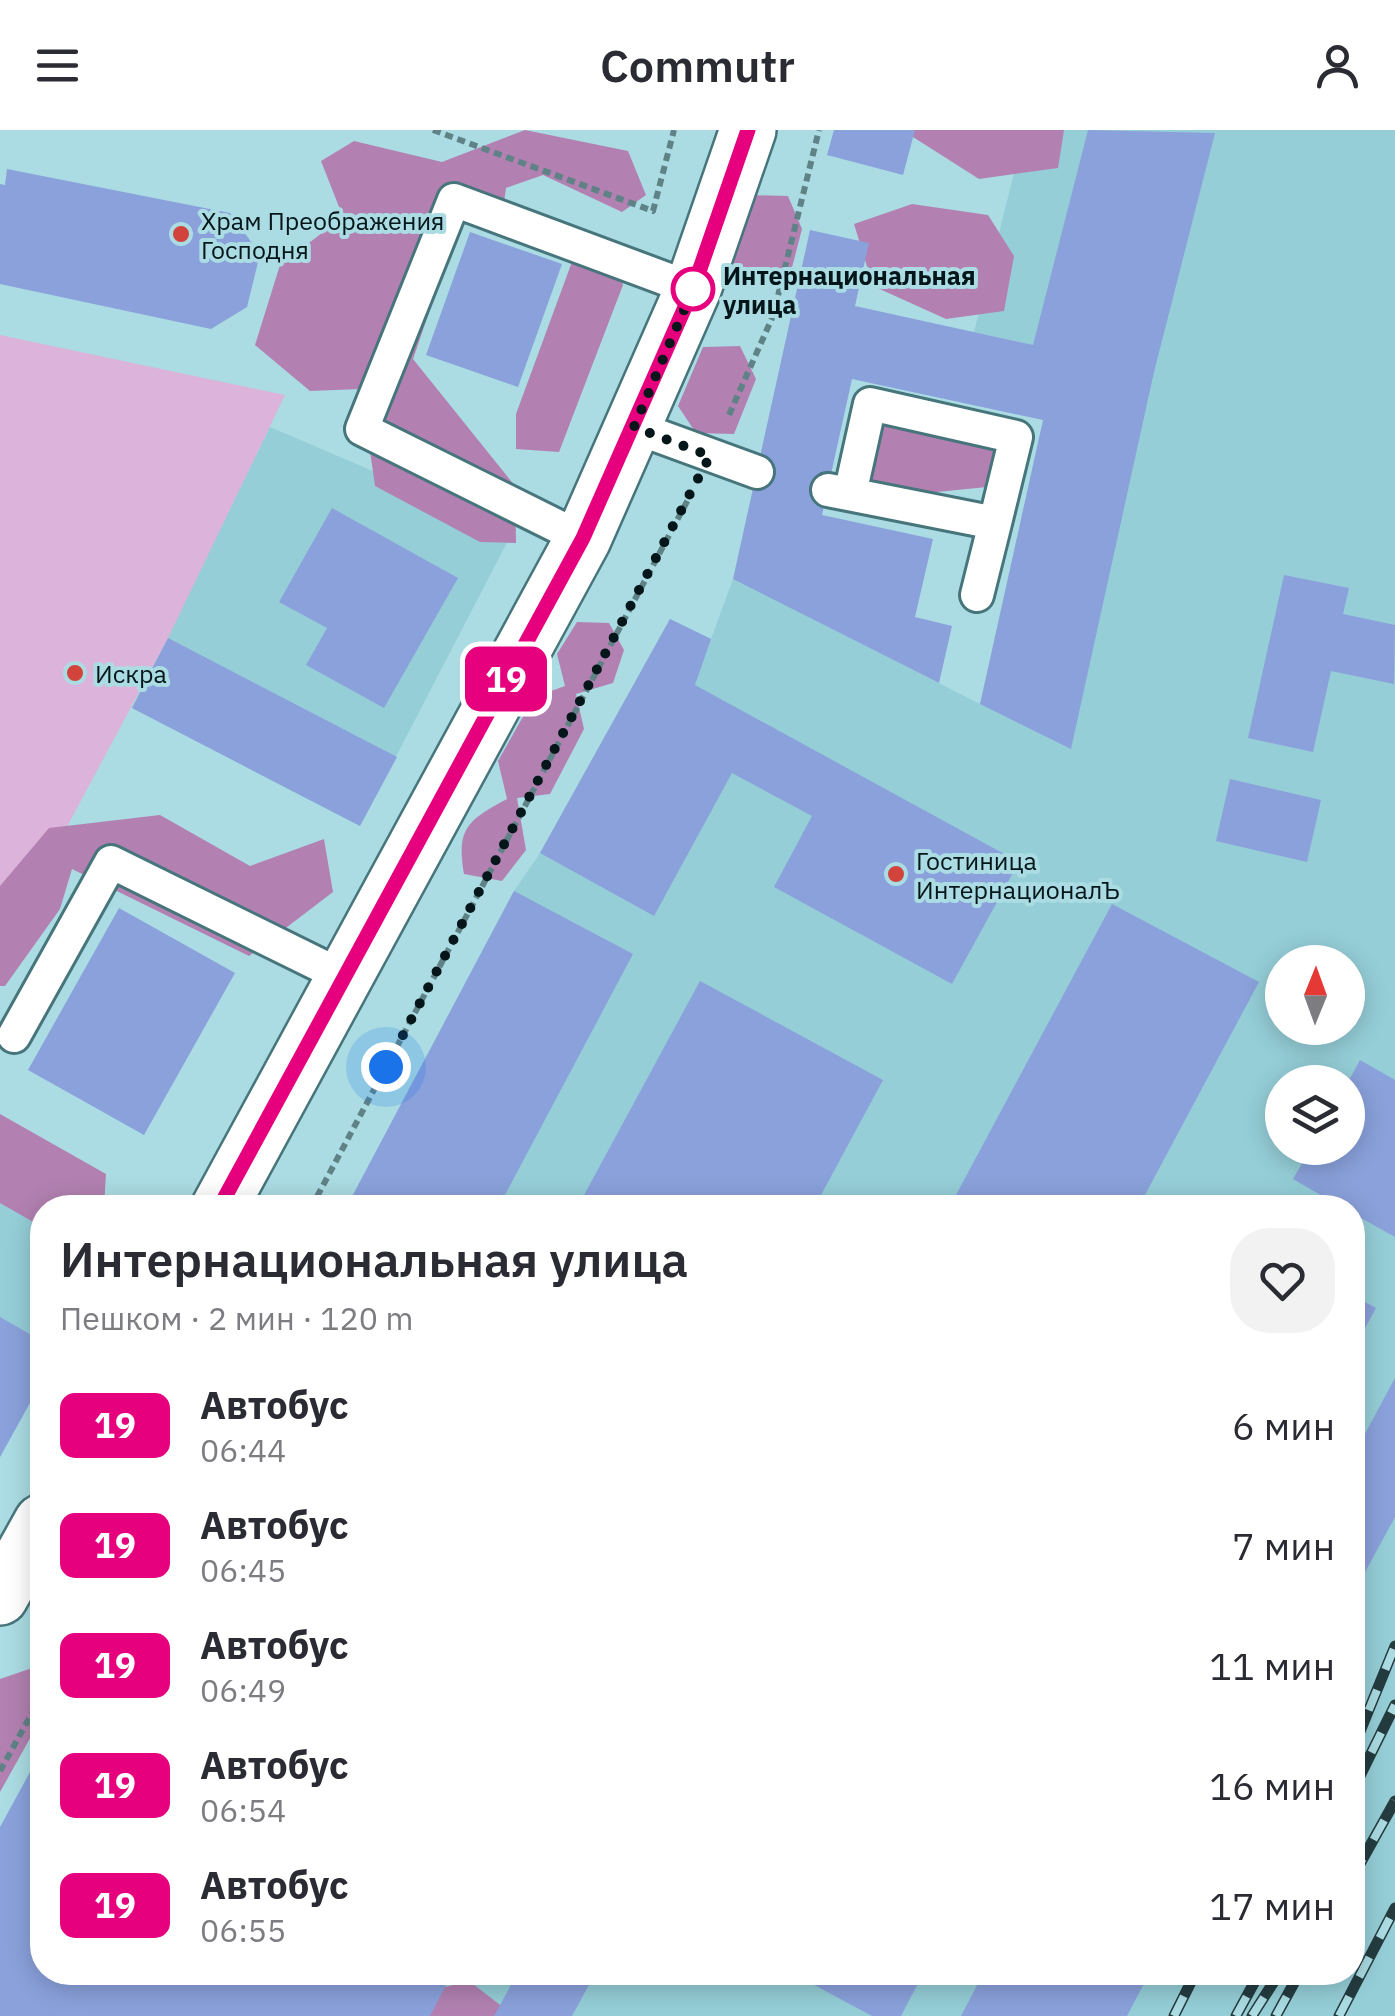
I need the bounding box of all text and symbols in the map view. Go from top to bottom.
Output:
text: Commutr [600,36,795,94]
icon: menu [30,38,85,93]
icon: person [1310,38,1365,93]
place label: Храм Преображения Господня [201,204,444,266]
marker: Храм Преображения Господня [170,223,192,245]
place label: Интернациональная улица [723,259,976,321]
marker: Интернациональная улица [672,268,714,310]
line badge: 19 [461,646,551,712]
text: 19 [485,656,527,702]
place label: Искра [95,657,167,690]
marker: Искра [64,662,86,684]
place label: Гостиница ИнтернационалЪ [916,844,1120,906]
marker: Гостиница ИнтернационалЪ [885,863,907,885]
north arrow [1265,945,1365,1045]
map controls [1265,945,1365,1165]
your location [361,1042,411,1092]
button: layers [1265,1065,1365,1165]
text: Интернациональная улица [60,1228,688,1290]
button: heart [1230,1228,1335,1333]
text: Пешком · 2 мин · 120 m [60,1297,413,1339]
text: Автобус [200,1380,349,1429]
text: 6 мин [1232,1401,1335,1450]
text: 19 [94,1402,136,1448]
text: 06:44 [200,1429,286,1471]
text: Автобус [200,1500,349,1549]
text: 7 мин [1232,1521,1335,1570]
text: 19 [94,1522,136,1568]
text: 06:45 [200,1549,286,1591]
text: Автобус [200,1620,349,1669]
text: 11 мин [1209,1641,1335,1690]
text: 19 [94,1642,136,1688]
text: 06:49 [200,1669,286,1711]
text: Автобус [200,1740,349,1789]
text: 16 мин [1209,1761,1335,1810]
text: 19 [94,1762,136,1808]
text: 06:54 [200,1789,286,1831]
text: Автобус [200,1860,349,1909]
text: 17 мин [1209,1881,1335,1930]
text: 19 [94,1882,136,1928]
text: 06:55 [200,1909,286,1951]

